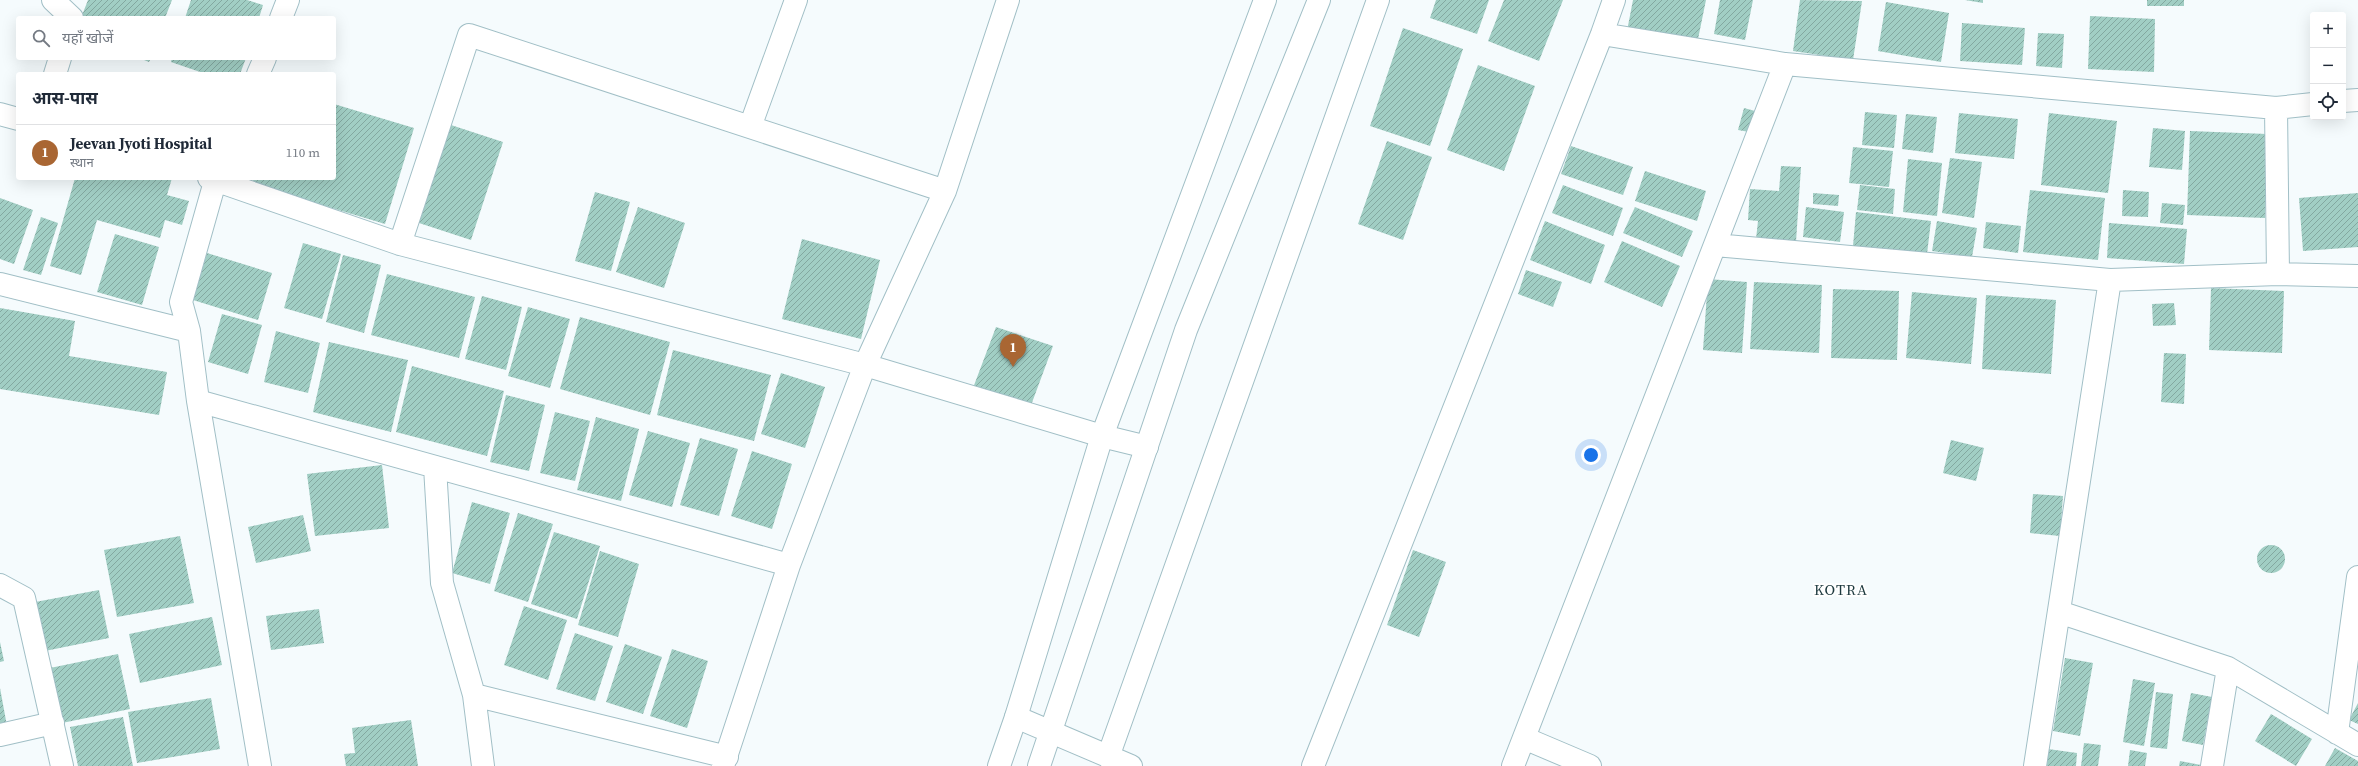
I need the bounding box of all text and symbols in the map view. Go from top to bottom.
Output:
map controls [2310,12,2346,120]
button: + [2310,12,2346,48]
search box [16,16,336,60]
icon: search [30,27,52,49]
text: यहाँ खोजें [62,27,113,48]
button: − [2310,48,2346,84]
button: locate [2310,84,2346,120]
text: आस-पास [32,86,98,110]
text: Jeevan Jyoti Hospital [70,133,212,154]
text: 1 [41,144,49,161]
text: 110 m [286,144,320,161]
text: स्थान [70,154,94,171]
pin: 1 [1000,334,1026,367]
your location [1581,445,1601,465]
district label: KOTRA [1814,579,1868,600]

